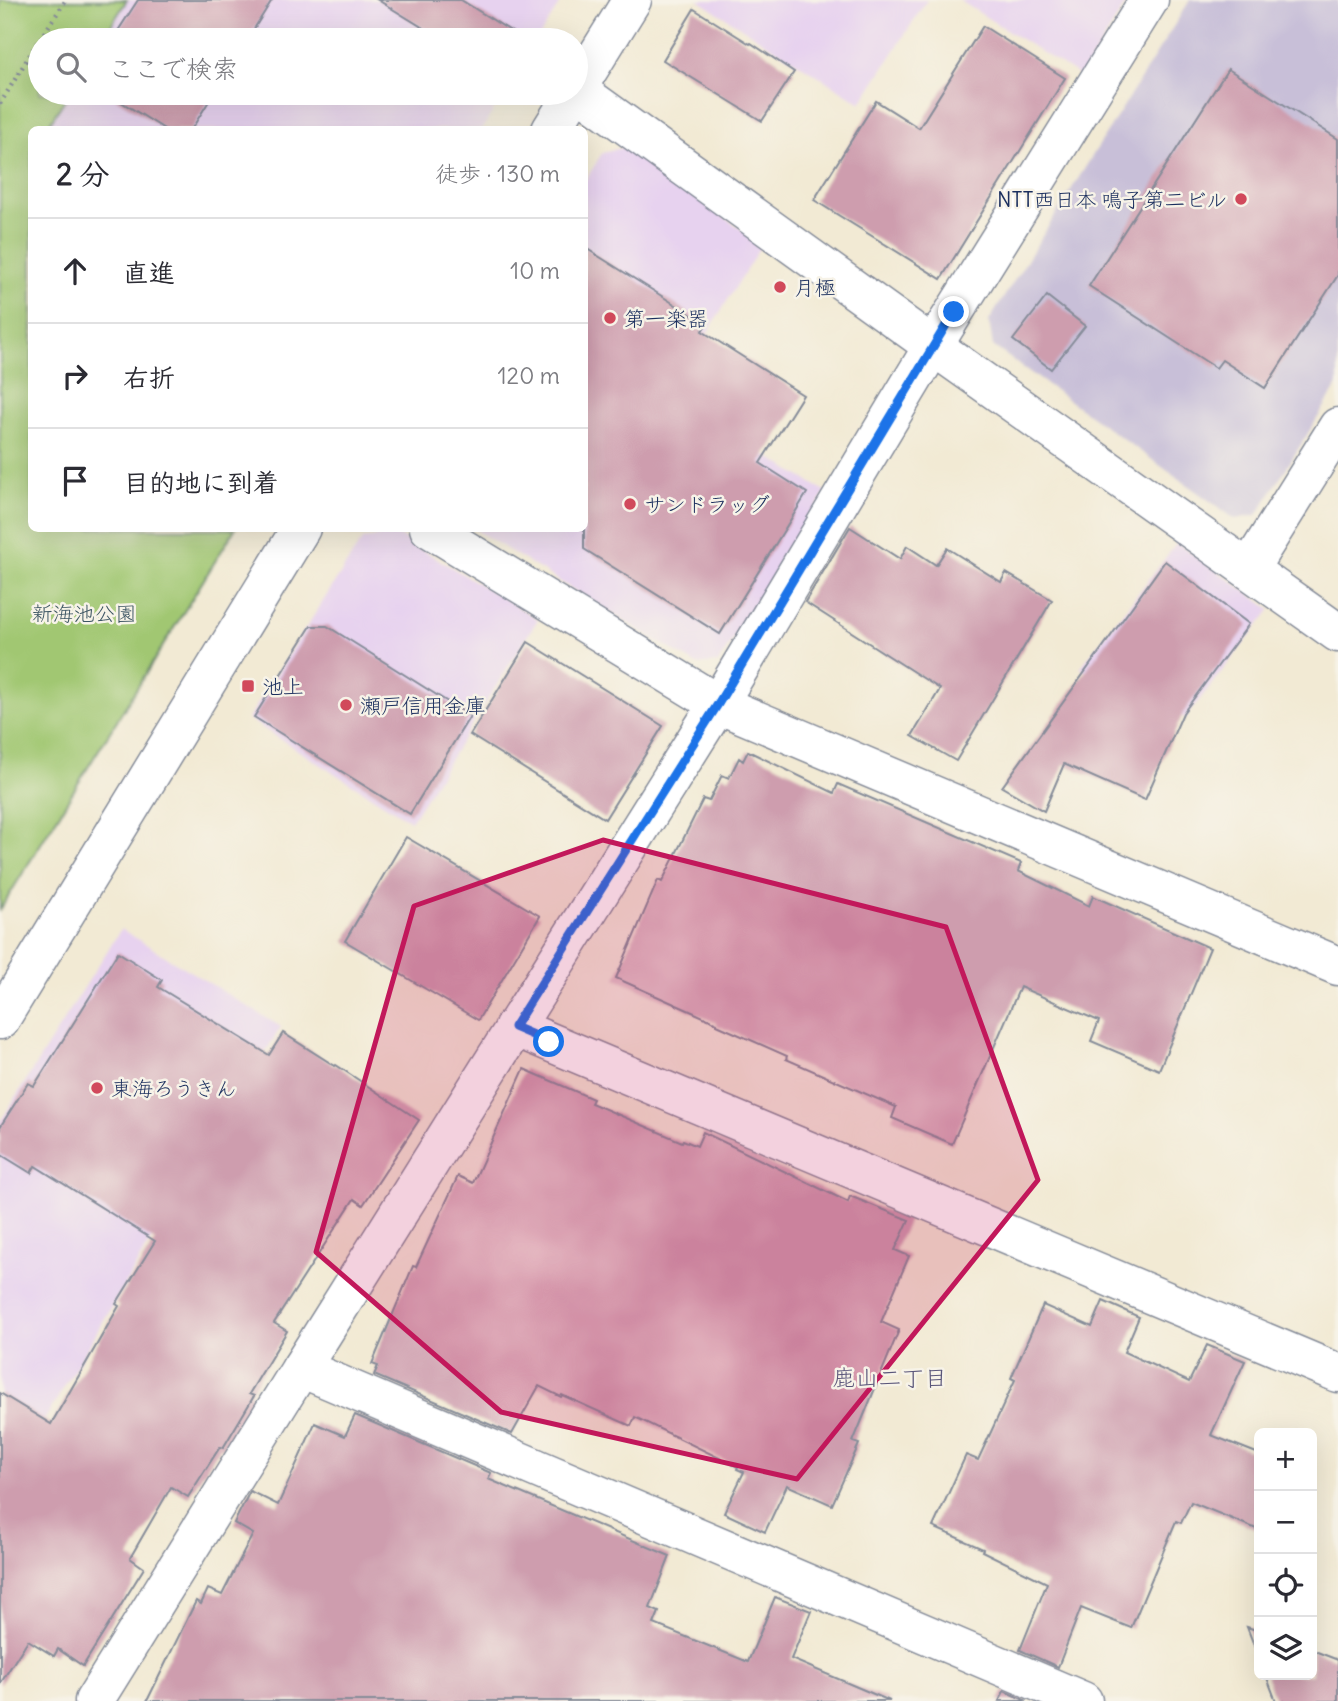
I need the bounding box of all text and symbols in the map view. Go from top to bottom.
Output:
search box [28,28,588,105]
icon: search [52,48,90,86]
text: ここで検索 [108,52,238,85]
text: 2 分 [56,155,110,193]
text: 徒歩 · 130 m [435,159,560,188]
place label: NTT西日本 鳴子第二ビル [997,186,1227,213]
marker: NTT西日本 鳴子第二ビル [1233,191,1249,207]
icon: ahead [56,252,94,290]
text: 直進 [123,256,175,289]
text: 10 m [510,256,560,285]
place label: 月極 [794,274,836,301]
marker: 月極 [772,279,788,295]
route end [938,296,969,327]
place label: 第一楽器 [624,305,708,332]
marker: 第一楽器 [602,310,618,326]
icon: right [56,357,94,395]
text: 右折 [123,361,175,394]
text: 120 m [497,361,560,390]
icon: arrive [56,462,94,500]
text: 目的地に到着 [123,466,279,499]
place label: サンドラッグ [644,491,770,518]
marker: サンドラッグ [622,496,638,512]
park label: 新海池公園 [32,600,137,627]
place label: 池上 [262,673,304,700]
marker: 池上 [240,678,256,694]
place label: 瀬戸信用金庫 [360,692,486,719]
marker: 瀬戸信用金庫 [338,697,354,713]
route start [533,1026,564,1057]
place label: 東海ろうきん [111,1075,237,1102]
marker: 東海ろうきん [89,1080,105,1096]
district label: 鹿山二丁目 [833,1363,948,1392]
map controls [1254,1428,1317,1680]
button: + [1254,1428,1317,1491]
button: − [1254,1491,1317,1554]
button: locate [1254,1554,1317,1617]
button: layers [1254,1617,1317,1680]

